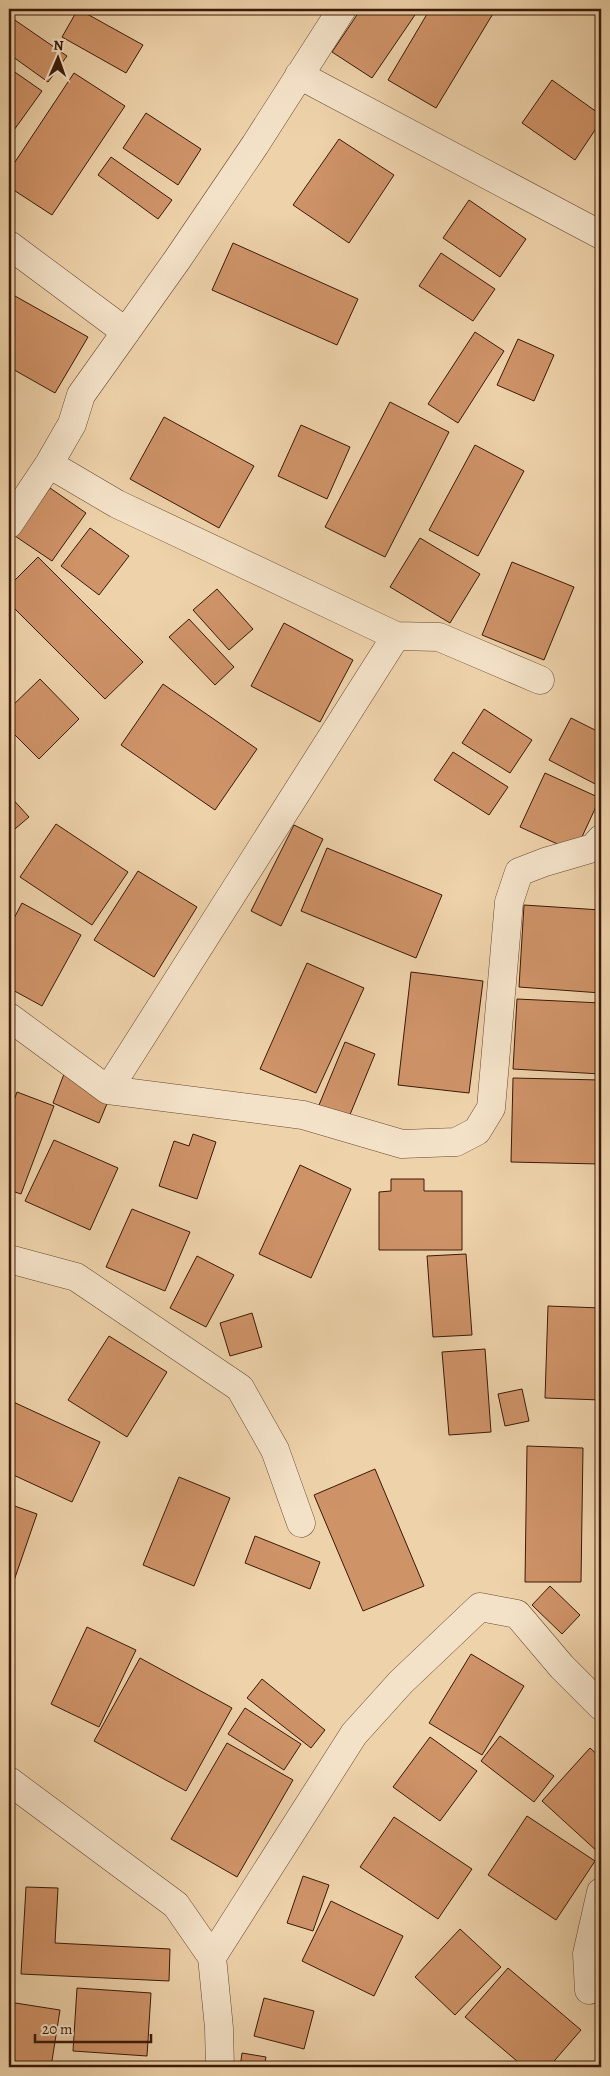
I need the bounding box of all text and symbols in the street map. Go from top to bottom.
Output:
north arrow [32,32,82,82]
text: N [53,36,64,55]
scale bar [35,2011,151,2043]
text: 20 m [42,2019,73,2039]

